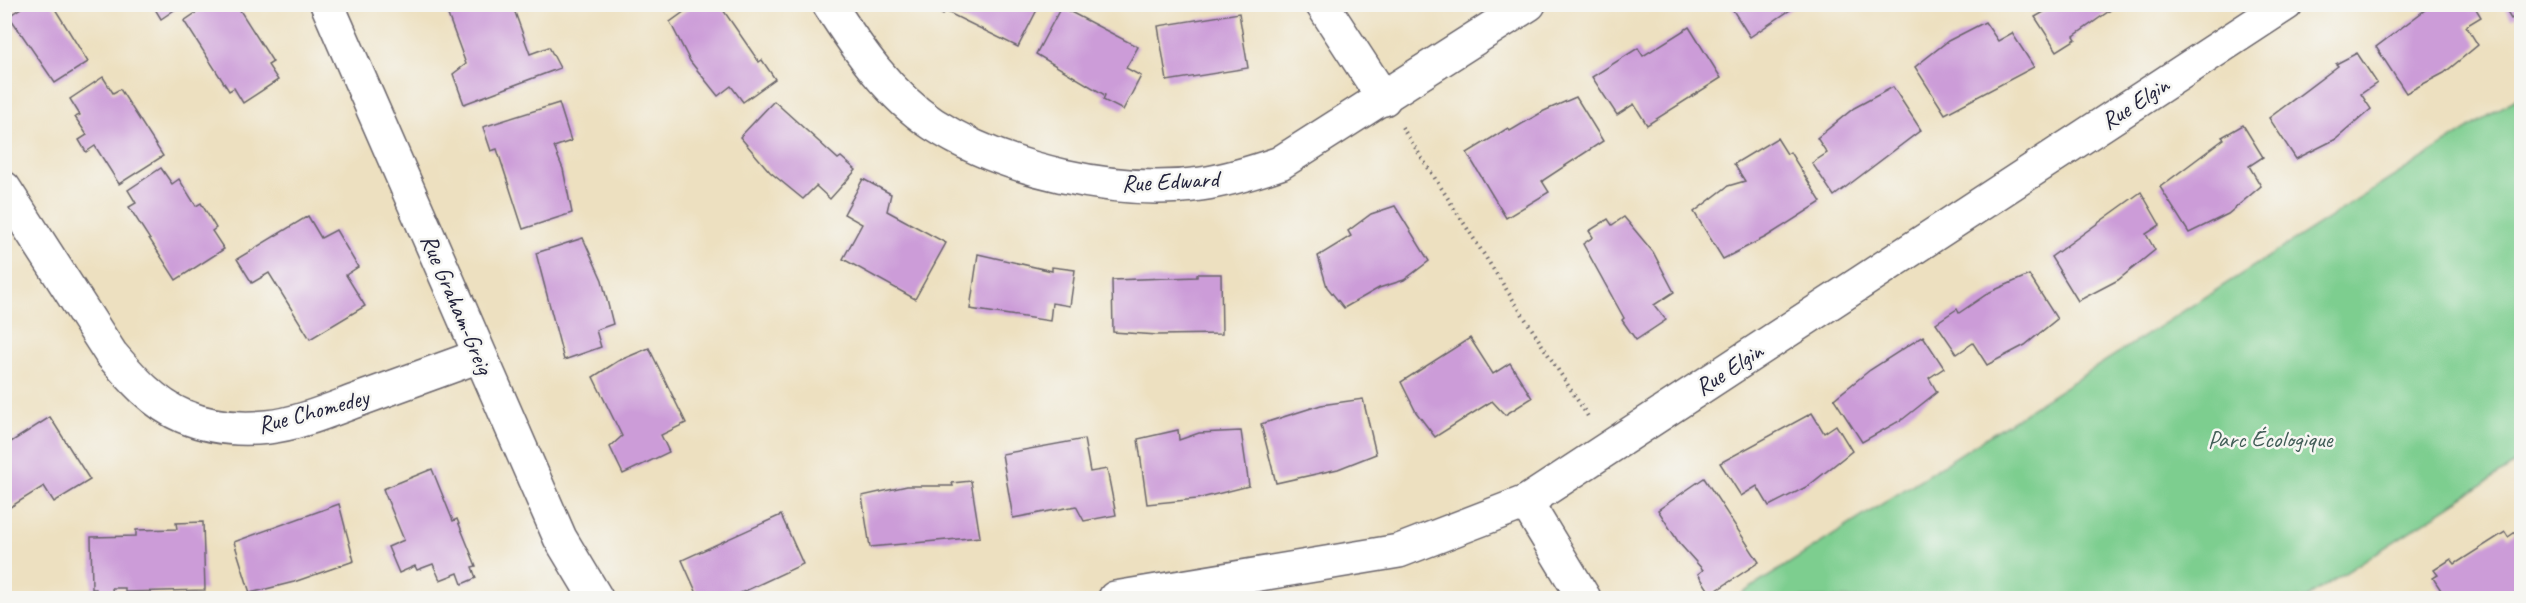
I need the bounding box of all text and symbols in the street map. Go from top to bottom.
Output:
street label: Rue Elgin [2095,69,2176,136]
street label: Rue Edward [1121,163,1223,199]
street label: Rue Graham-Greig [414,230,501,381]
street label: Rue Elgin [1689,335,1770,402]
street label: Rue Chomedey [254,381,374,440]
park label: Parc Écologique [2208,424,2335,454]

